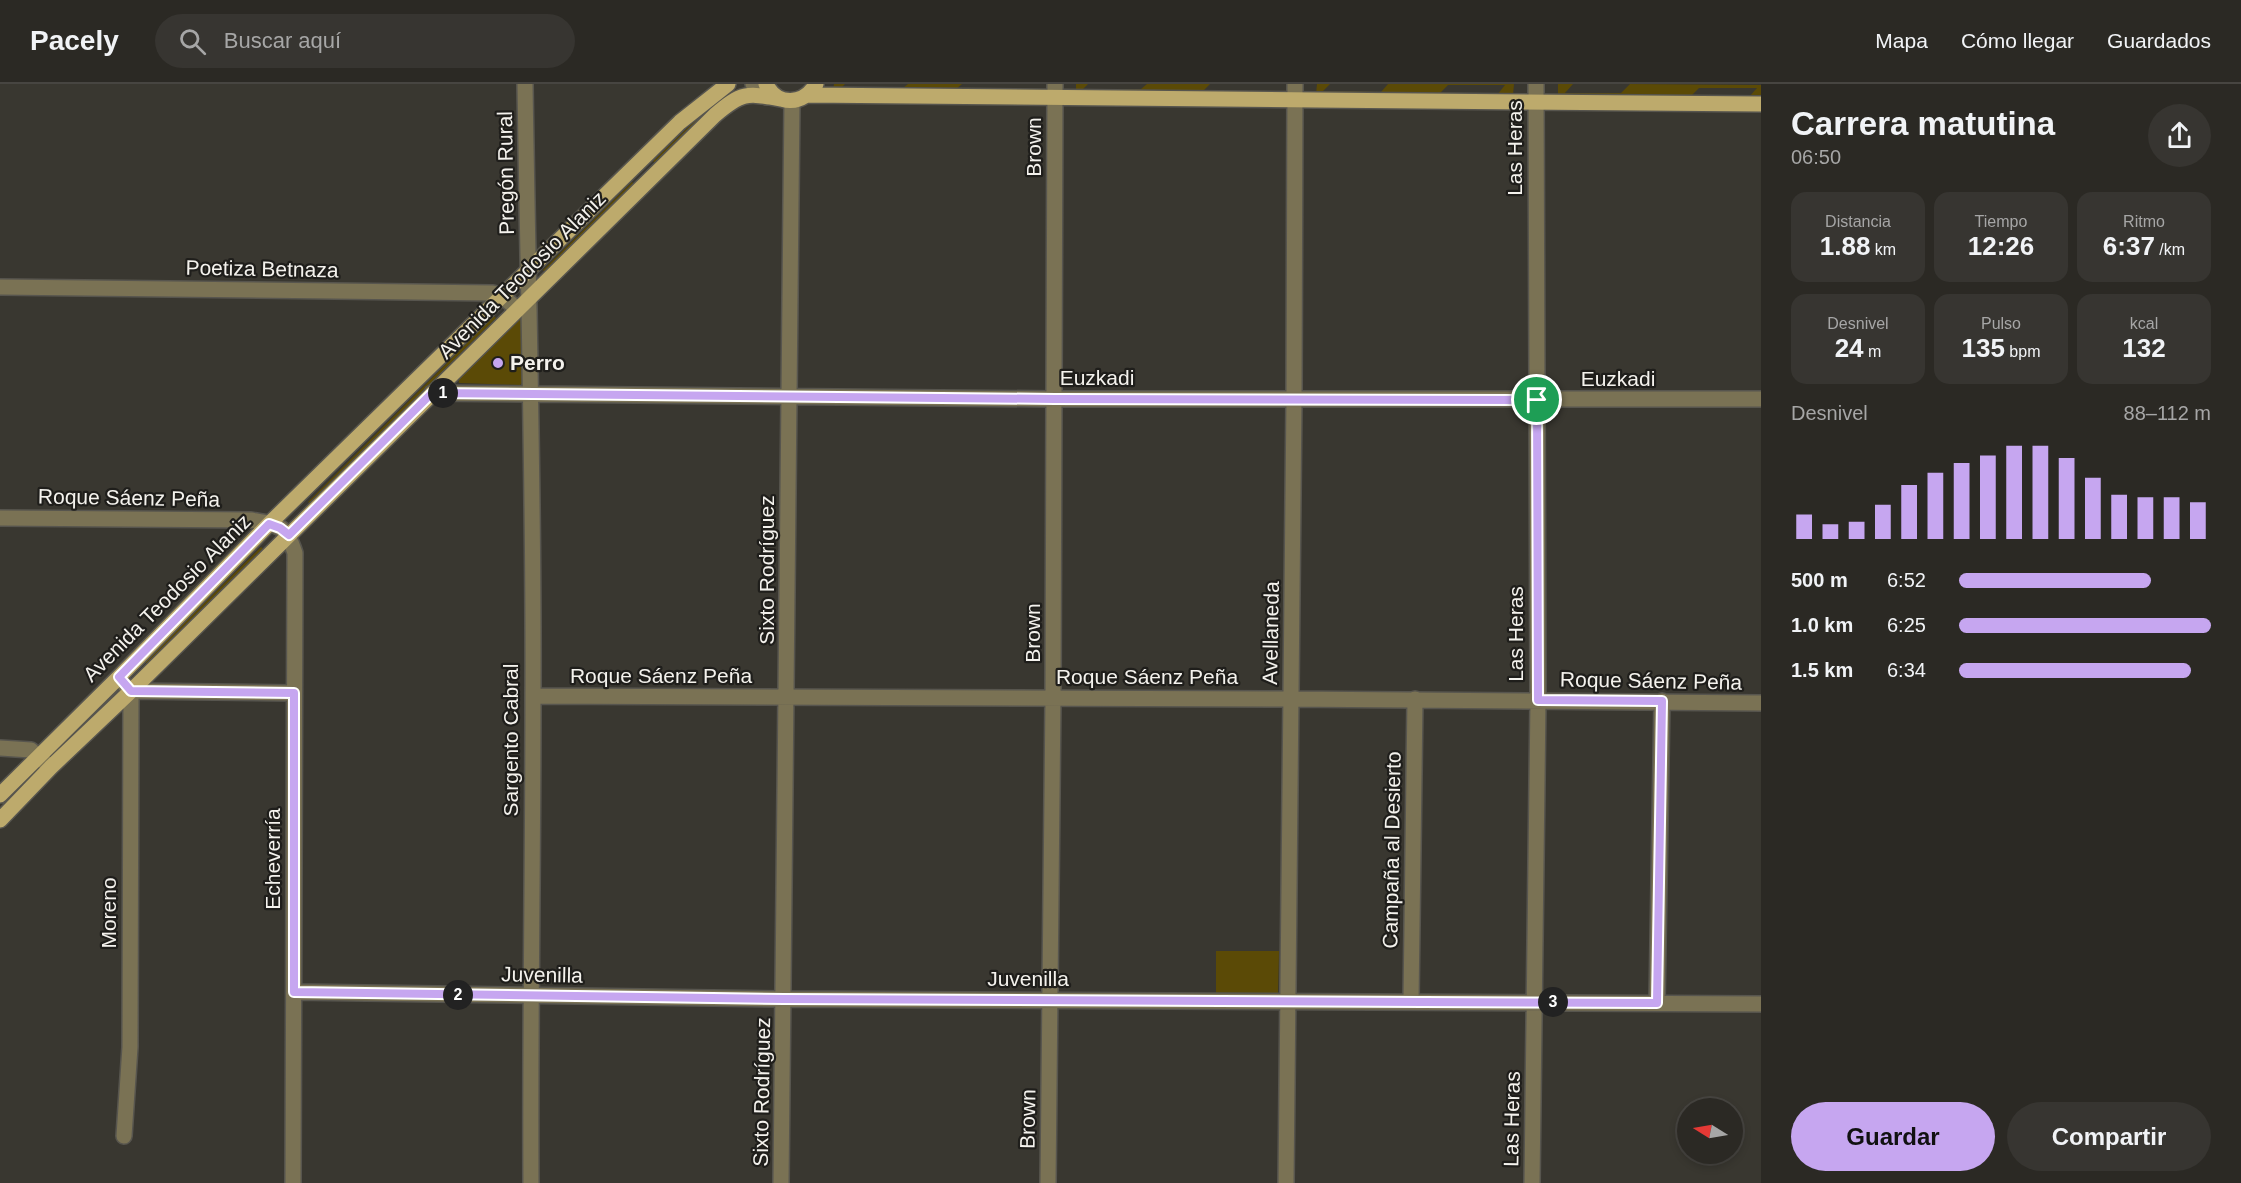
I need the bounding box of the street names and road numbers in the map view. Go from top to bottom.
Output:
street label: Las Heras [1503,100,1526,196]
street label: Pregón Rural [493,111,518,235]
street label: Brown [1022,117,1045,177]
street label: Avenida Teodosio Alaniz [433,186,610,363]
street label: Poetiza Betnaza [185,256,339,281]
street label: Euzkadi [1060,366,1134,389]
street label: Euzkadi [1581,367,1655,390]
street label: Roque Sáenz Peña [38,484,221,511]
street label: Sixto Rodríguez [755,495,778,645]
street label: Avenida Teodosio Alaniz [78,509,255,686]
street label: Avellaneda [1258,581,1283,685]
street label: Las Heras [1504,586,1527,682]
street label: Brown [1021,603,1044,663]
street label: Sargento Cabral [499,664,522,816]
street label: Roque Sáenz Peña [570,664,752,687]
street label: Roque Sáenz Peña [1056,665,1238,688]
street label: Roque Sáenz Peña [1560,667,1743,694]
street label: Campaña al Desierto [1378,751,1405,949]
street label: Echeverría [261,808,284,910]
street label: Moreno [97,877,120,949]
street label: Juvenilla [501,962,583,987]
street label: Juvenilla [987,967,1069,990]
street label: Sixto Rodríguez [749,1017,774,1167]
street label: Las Heras [1499,1071,1524,1167]
street label: Brown [1015,1089,1040,1149]

